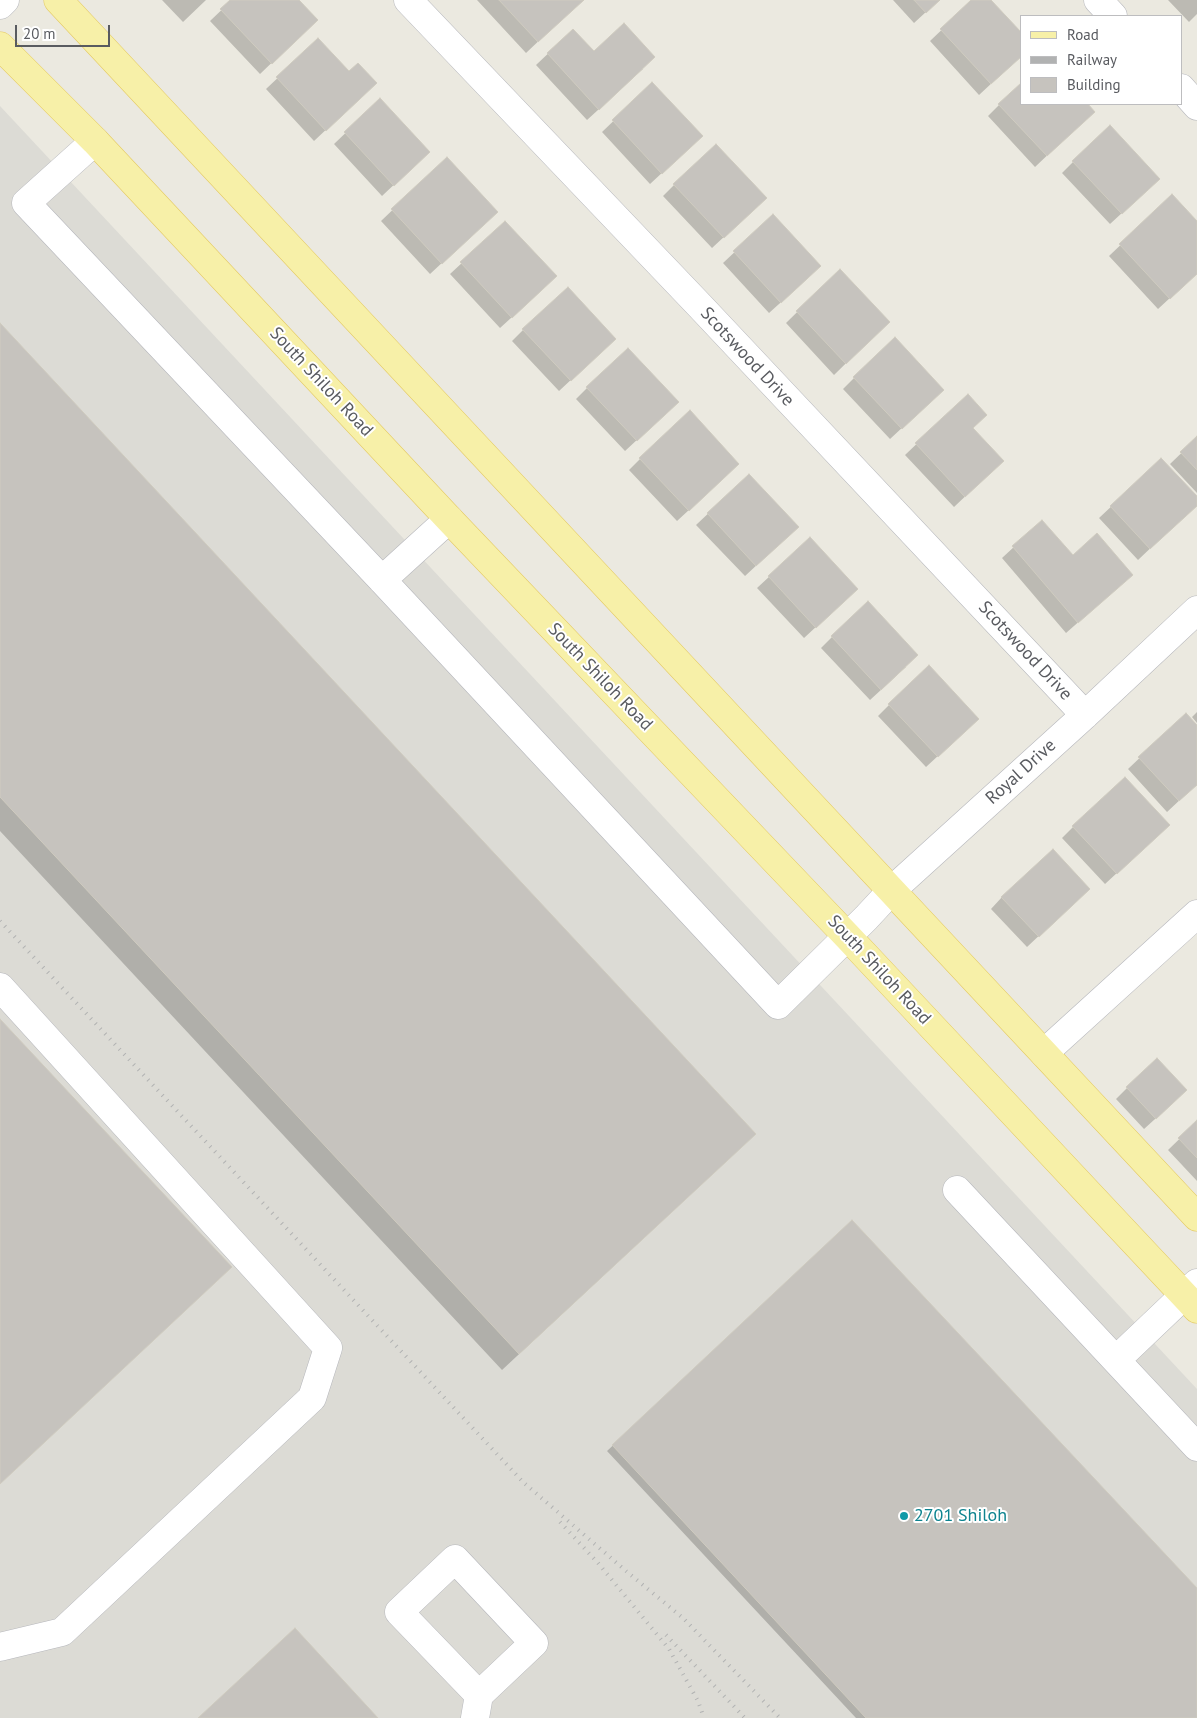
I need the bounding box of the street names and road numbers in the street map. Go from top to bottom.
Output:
street label: Scotswood Drive [696,303,798,411]
street label: South Shiloh Road [265,323,377,441]
street label: Scotswood Drive [974,597,1076,705]
street label: South Shiloh Road [543,619,657,735]
street label: Royal Drive [981,735,1061,809]
street label: South Shiloh Road [823,911,935,1029]

